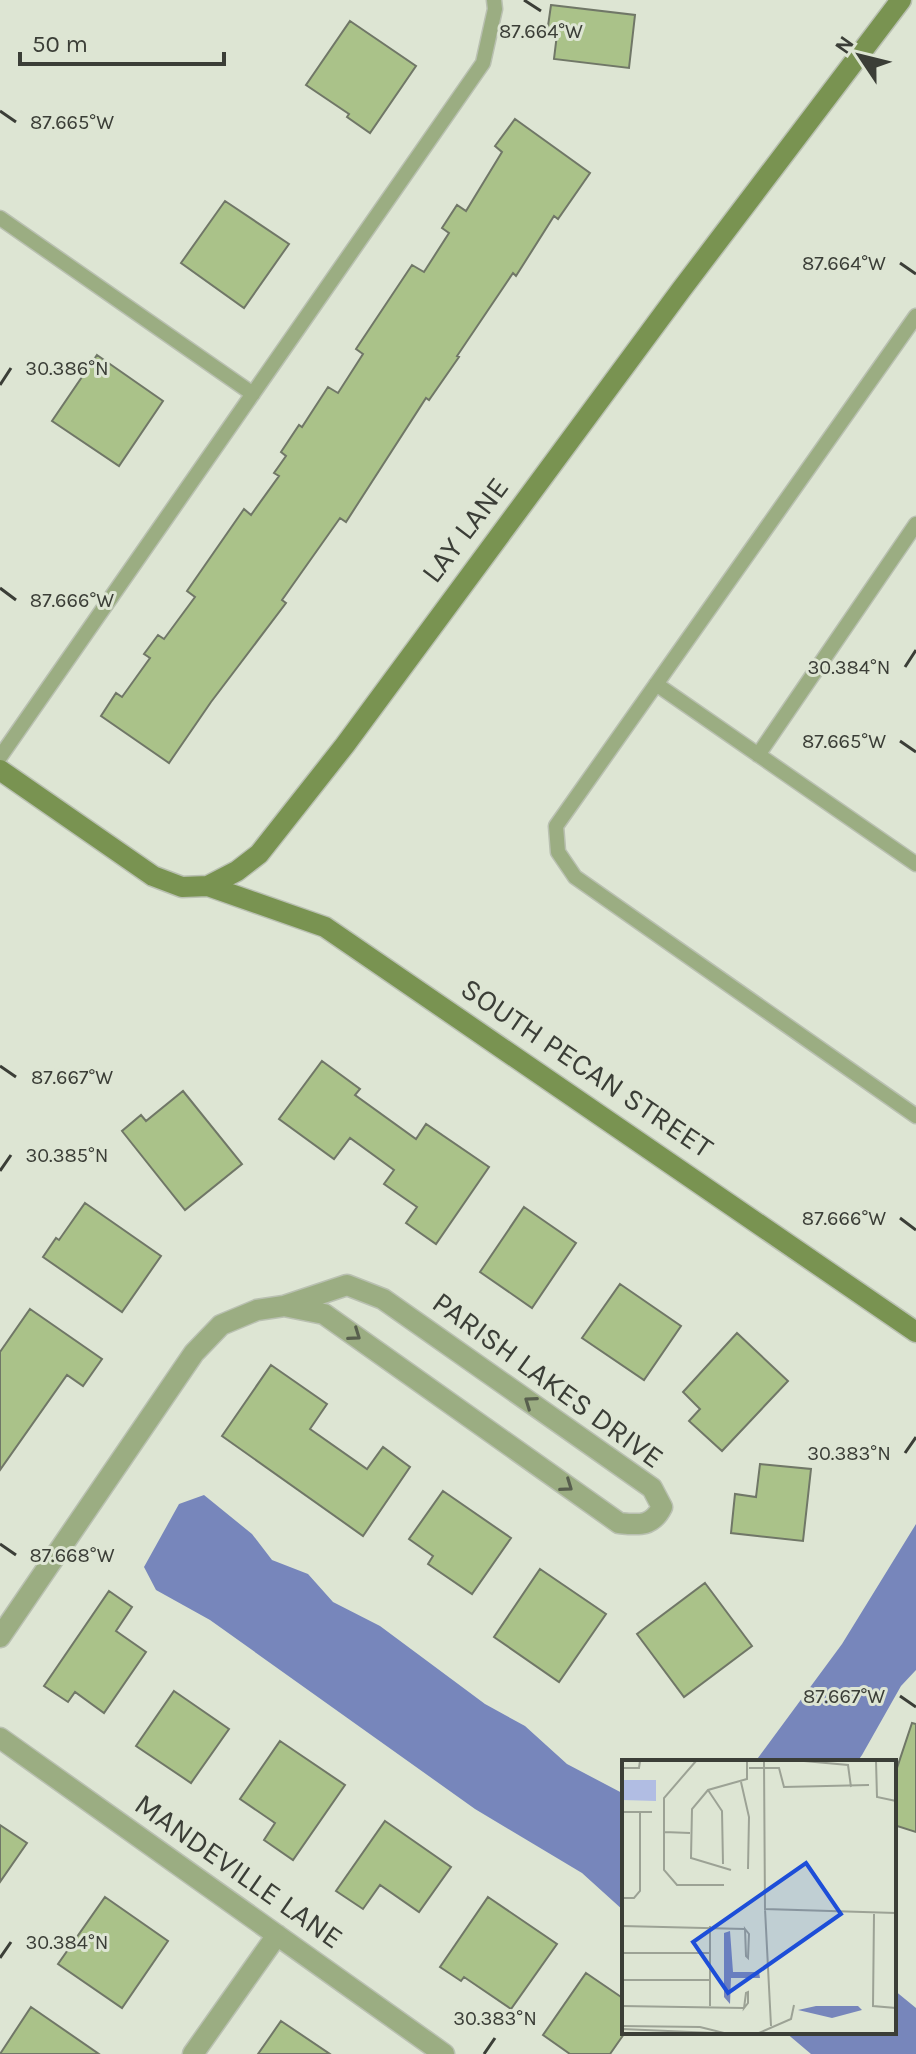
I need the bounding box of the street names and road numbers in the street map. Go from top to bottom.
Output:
street label: LAY LANE [414,470,516,590]
street label: SOUTH PECAN STREET [454,970,720,1166]
street label: PARISH LAKES DRIVE [425,1284,671,1476]
street label: MANDEVILLE LANE [128,1786,350,1956]

